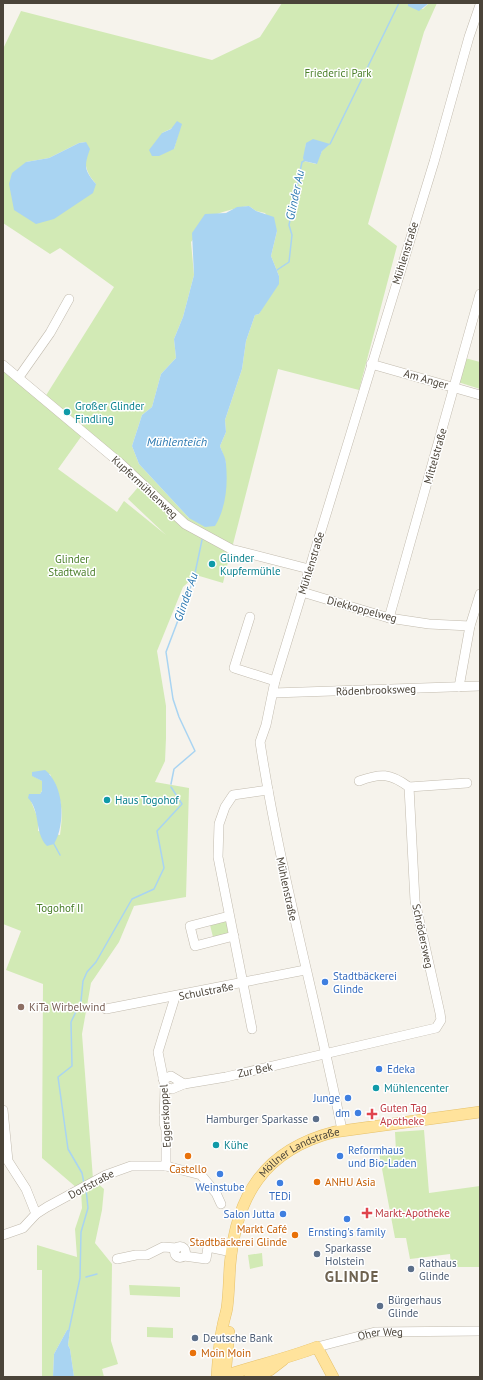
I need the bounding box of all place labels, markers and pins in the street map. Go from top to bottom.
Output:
place label: Großer Glinder Findling [75,399,145,426]
marker: Großer Glinder Findling [62,407,72,417]
place label: Glinder Kupfermühle [220,551,281,578]
marker: Glinder Kupfermühle [207,559,217,569]
place label: Haus Togohof [115,793,179,807]
marker: Haus Togohof [102,795,112,805]
place label: Stadtbäckerei Glinde [333,969,397,996]
marker: Stadtbäckerei Glinde [320,977,330,987]
place label: KiTa Wirbelwind [29,1000,105,1014]
marker: KiTa Wirbelwind [16,1002,26,1012]
place label: Edeka [387,1062,415,1076]
marker: Edeka [374,1064,384,1074]
place label: Mühlencenter [384,1081,449,1095]
marker: Mühlencenter [371,1083,381,1093]
place label: Junge [312,1091,340,1105]
marker: Junge [343,1093,353,1103]
place label: Guten Tag Apotheke [380,1101,427,1128]
place label: dm [335,1106,350,1120]
marker: dm [353,1108,363,1118]
marker: Guten Tag Apotheke [367,1109,377,1119]
place label: Hamburger Sparkasse [206,1112,308,1126]
marker: Hamburger Sparkasse [311,1114,321,1124]
place label: Kühe [224,1138,249,1152]
marker: Kühe [211,1140,221,1150]
place label: Reformhaus und Bio-Laden [348,1143,416,1170]
marker: Castello [183,1151,193,1161]
marker: Reformhaus und Bio-Laden [335,1151,345,1161]
place label: Castello [169,1162,207,1176]
marker: Weinstube [215,1169,225,1179]
place label: ANHU Asia [325,1175,375,1189]
marker: ANHU Asia [312,1177,322,1187]
marker: TEDi [275,1178,285,1188]
place label: Weinstube [195,1180,245,1194]
place label: TEDi [269,1189,291,1203]
place label: Markt-Apotheke [375,1206,450,1220]
place label: Salon Jutta [224,1207,275,1221]
marker: Markt-Apotheke [362,1208,372,1218]
marker: Salon Jutta [278,1209,288,1219]
marker: Ernsting's family [342,1214,352,1224]
place label: Markt Café Stadtbäckerei Glinde [190,1222,287,1249]
place label: Ernsting's family [308,1225,387,1239]
marker: Markt Café Stadtbäckerei Glinde [290,1230,300,1240]
place label: Sparkasse Holstein [325,1241,372,1268]
marker: Sparkasse Holstein [312,1249,322,1259]
place label: Rathaus Glinde [419,1256,457,1283]
marker: Rathaus Glinde [406,1264,416,1274]
place label: Bürgerhaus Glinde [388,1293,442,1320]
marker: Bürgerhaus Glinde [375,1301,385,1311]
place label: Deutsche Bank [203,1331,273,1345]
marker: Deutsche Bank [190,1333,200,1343]
place label: Moin Moin [201,1346,251,1360]
marker: Moin Moin [188,1348,198,1358]

